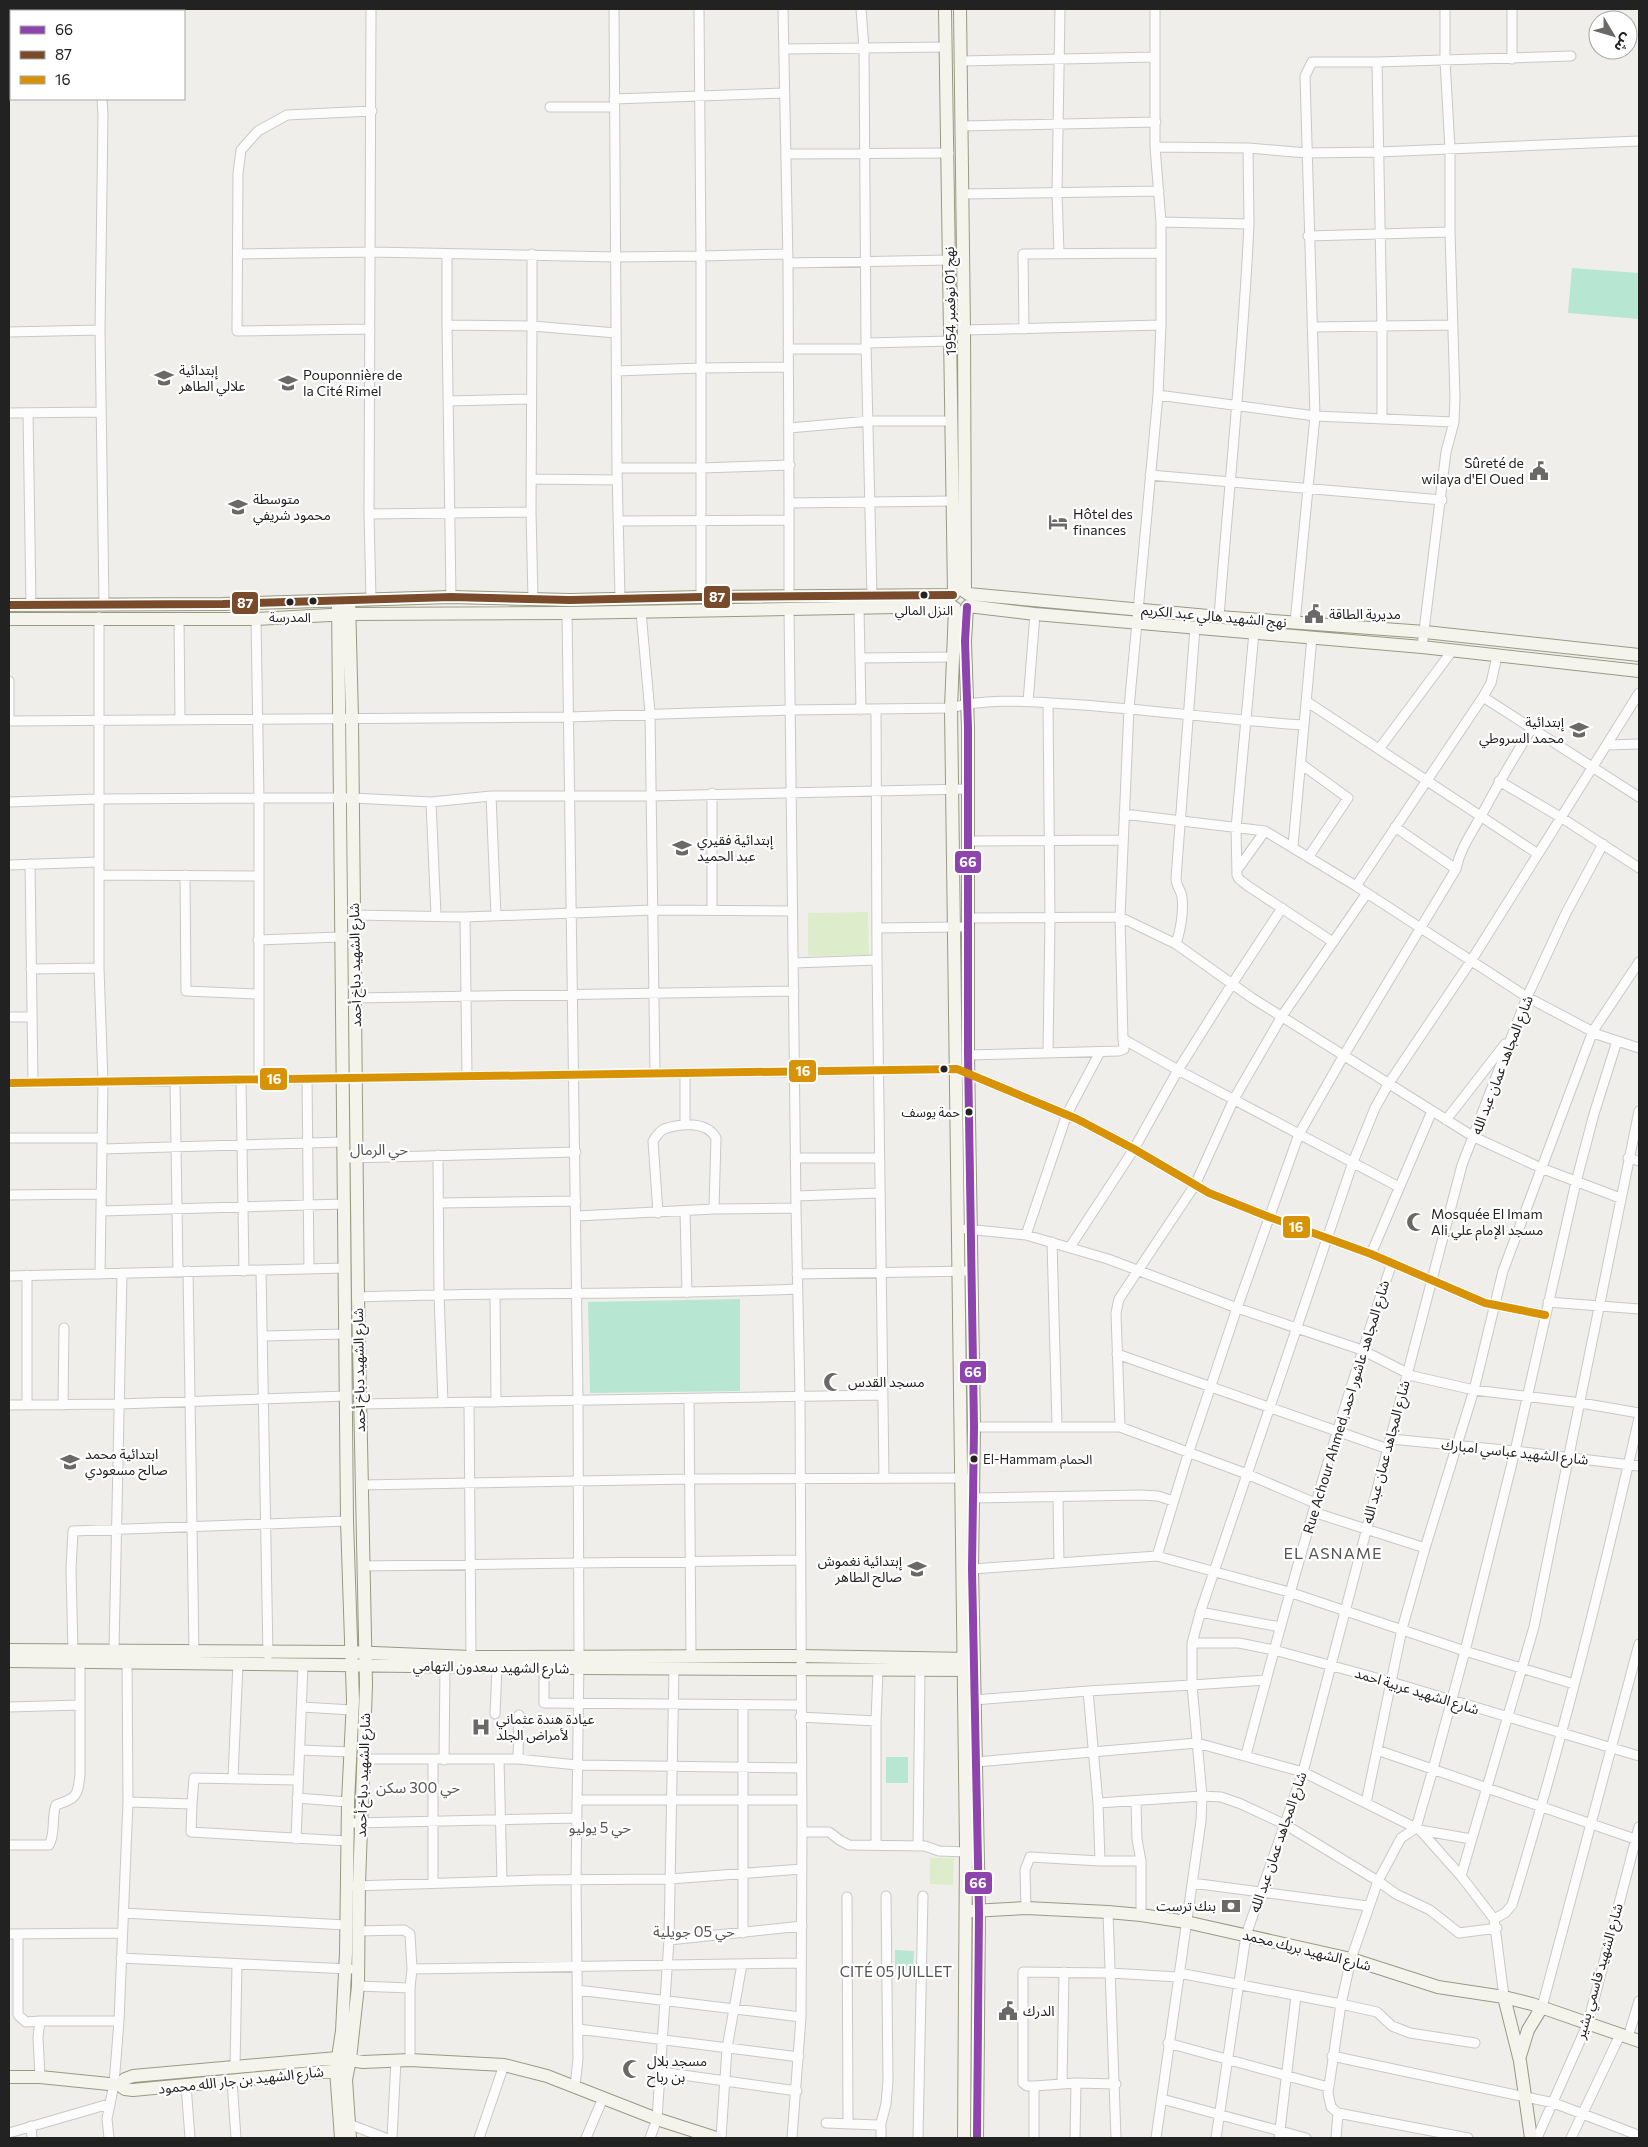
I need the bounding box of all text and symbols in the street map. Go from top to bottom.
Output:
legend [10,10,185,100]
north arrow [1588,10,1638,60]
text: 66 [55,20,73,38]
text: ش [1611,31,1636,56]
text: 87 [55,45,72,63]
text: 16 [55,70,71,88]
street label: نهج 01 نوفمبر 1954 [940,246,962,356]
place label: إبتدائية علالي الطاهر [178,361,246,397]
place label: Pouponnière de la Cité Rimel [303,366,402,399]
school or university icon: إبتدائية علالي الطاهر [153,367,175,389]
school or university icon: Pouponnière de la Cité Rimel [277,372,299,394]
place label: Sûreté de wilaya d'El Oued [1421,454,1524,487]
public building icon: Sûreté de wilaya d'El Oued [1528,460,1550,482]
place label: متوسطة محمود شريفي [253,490,331,526]
school or university icon: متوسطة محمود شريفي [227,496,249,518]
place label: Hôtel des finances [1073,505,1133,538]
hotel icon: Hôtel des finances [1047,511,1069,533]
line badge: 87 [703,585,731,609]
text: 87 [709,588,725,605]
marker: النزل المالي [919,590,929,600]
line badge: 87 [231,591,259,615]
text: 87 [237,594,253,611]
unlabelled marker [308,596,318,606]
marker: المدرسة [285,597,295,607]
street label: نهج الشهيد هالي عبد الكريم [1140,601,1288,634]
place label: النزل المالي [895,602,953,621]
public building icon: مديرية الطاقة [1303,603,1325,625]
place label: مديرية الطاقة [1329,605,1401,623]
place label: المدرسة [269,609,311,625]
place label: إبتدائية محمد السروطي [1479,713,1565,749]
school or university icon: إبتدائية محمد السروطي [1568,719,1590,741]
place label: إبتدائية فقيري عبد الحميد [697,831,774,864]
school or university icon: إبتدائية فقيري عبد الحميد [671,837,693,859]
line badge: 66 [954,850,982,874]
text: 66 [959,853,977,870]
street label: شارع الشهيد دباخ أحمد [345,903,367,1027]
street label: شارع المجاهد عمان عبد الله [1467,993,1539,1138]
line badge: 16 [788,1059,817,1083]
text: 16 [796,1062,811,1079]
unlabelled marker [939,1064,949,1074]
line badge: 16 [259,1067,288,1091]
text: 16 [267,1070,282,1087]
place label: حمة يوسف [902,1104,960,1120]
marker: حمة يوسف [964,1107,974,1117]
district label: حي الرمال [350,1140,408,1161]
place label: Mosquée El Imam Ali,مسجد الإمام علي [1431,1205,1543,1241]
mosque icon: Mosquée El Imam Ali,مسجد الإمام علي [1405,1211,1427,1233]
line badge: 16 [1282,1215,1311,1239]
text: 16 [1289,1218,1304,1235]
street label: Rue Achour Ahmed,شارع المجاهد عاشور احمد [1299,1278,1395,1537]
street label: شارع الشهيد دباخ أحمد [349,1308,371,1432]
line badge: 66 [959,1360,987,1384]
text: 66 [964,1363,982,1380]
mosque icon: مسجد القدس [822,1371,844,1393]
place label: مسجد القدس [848,1373,925,1391]
street label: شارع المجاهد عمان عبد الله [1358,1378,1416,1526]
street label: شارع الشهيد عباسي امبارك [1440,1435,1589,1471]
place label: ابتدائية محمد صالح مسعودي [85,1445,168,1481]
school or university icon: ابتدائية محمد صالح مسعودي [59,1451,81,1473]
place label: El-Hammam,الحمام [983,1451,1092,1469]
marker: El-Hammam,الحمام [969,1454,979,1464]
district label: EL ASNAME [1283,1543,1383,1562]
place label: إبتدائية نغموش صالح الطاهر [818,1552,903,1588]
school or university icon: إبتدائية نغموش صالح الطاهر [906,1558,928,1580]
street label: شارع الشهيد سعدون التهامي [413,1657,569,1680]
street label: شارع الشهيد عربية احمد [1352,1664,1481,1720]
place label: عيادة هندة عثماني لأمراض الجلد [496,1710,595,1744]
street label: شارع الشهيد دباخ أحمد [352,1712,376,1838]
hospital icon: عيادة هندة عثماني لأمراض الجلد [470,1716,492,1738]
street label: شارع المجاهد عمان عبد الله [1245,1769,1312,1915]
district label: حي 300 سكن [376,1778,460,1799]
district label: حي 5 يوليو [569,1818,631,1839]
line badge: 66 [964,1871,993,1895]
text: 66 [969,1874,987,1891]
bank icon: بنك ترست [1220,1895,1242,1917]
place label: بنك ترست [1156,1897,1216,1915]
street label: شارع الشهيد قاسمي بشير [1571,1901,1629,2042]
district label: حي 05 جويلية [653,1922,735,1943]
street label: شارع الشهيد بريك محمد [1240,1925,1373,1977]
district label: CITÉ 05 JUILLET [840,1961,953,1980]
public building icon: الدرك [997,2000,1019,2022]
place label: الدرك [1023,2002,1055,2020]
place label: مسجد بلال بن رباح [647,2052,707,2088]
mosque icon: مسجد بلال بن رباح [621,2058,643,2080]
street label: شارع الشهيد بن جار الله محمود [157,2062,325,2100]

